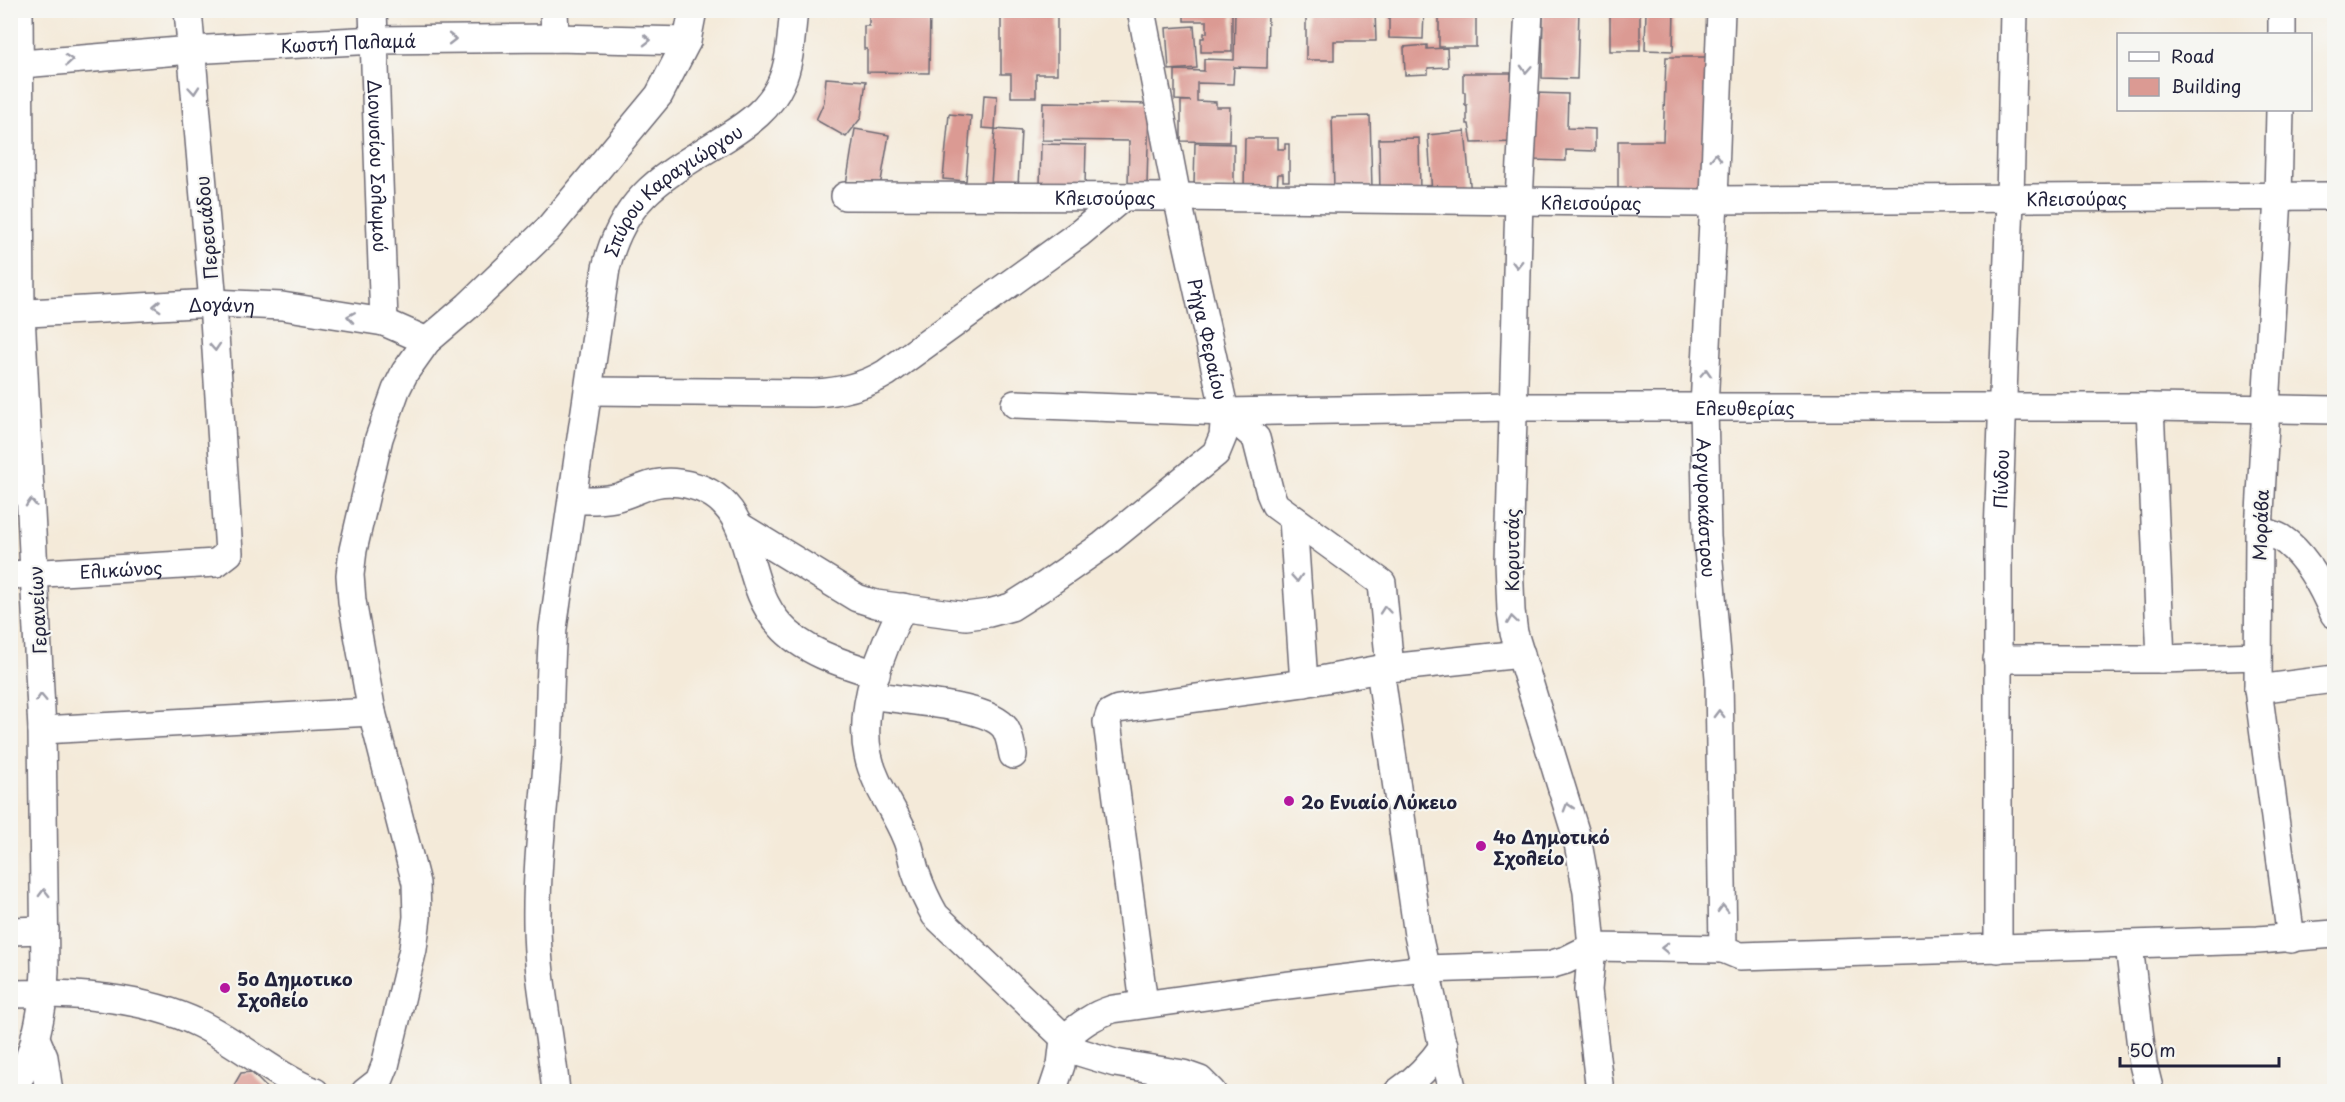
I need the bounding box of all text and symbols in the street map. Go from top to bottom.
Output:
street label: Κωστή Παλαμά [280,26,417,59]
one-way arrow [448,33,457,45]
legend [2117,33,2312,111]
one-way arrow [643,34,652,47]
text: Road [2171,42,2215,69]
one-way arrow [64,54,73,67]
one-way arrow [1520,64,1533,73]
text: Building [2171,72,2241,99]
street label: Διονυσίου Σολωμού [362,79,395,253]
one-way arrow [188,85,201,94]
street label: Σπύρου Καραγιώργου [596,117,748,260]
one-way arrow [1710,152,1722,161]
street label: Περεσιάδου [188,175,224,281]
street label: Κλεισούρας [1054,183,1156,210]
street label: Κλεισούρας [2026,184,2127,211]
street label: Κλεισούρας [1540,188,1642,216]
one-way arrow [1511,259,1524,268]
street label: Ρήγα Φεραίου [1182,276,1235,402]
street label: Δογάνη [188,289,256,318]
one-way arrow [153,300,162,313]
one-way arrow [347,311,357,324]
one-way arrow [209,342,222,351]
one-way arrow [1699,368,1712,377]
street label: Ελευθερίας [1695,394,1795,421]
street label: Αργυροκάστρου [1691,437,1724,578]
street label: Πίνδου [1985,449,2015,509]
street label: Μοράβα [2245,489,2275,561]
one-way arrow [25,499,38,508]
street label: Κορυτσάς [1498,508,1525,592]
street label: Ελικώνος [79,553,163,584]
street label: Γερανείων [21,565,53,655]
one-way arrow [1290,573,1303,582]
one-way arrow [1378,605,1391,614]
one-way arrow [1506,615,1519,624]
one-way arrow [34,693,47,702]
one-way arrow [1713,710,1725,719]
place label: 2ο Ενιαίο Λύκειο [1301,788,1457,815]
marker: 2ο Ενιαίο Λύκειο [1282,794,1296,808]
one-way arrow [1563,802,1575,812]
place label: 4ο Δημοτικό Σχολείο [1493,823,1610,871]
marker: 4ο Δημοτικό Σχολείο [1474,839,1488,853]
one-way arrow [38,888,50,897]
one-way arrow [1716,905,1729,914]
one-way arrow [1660,942,1669,954]
place label: 5o Δημοτικο Σχολείο [237,965,353,1013]
marker: 5o Δημοτικο Σχολείο [218,981,232,995]
scale bar [2120,1030,2279,1068]
text: 50 m [2129,1036,2176,1063]

